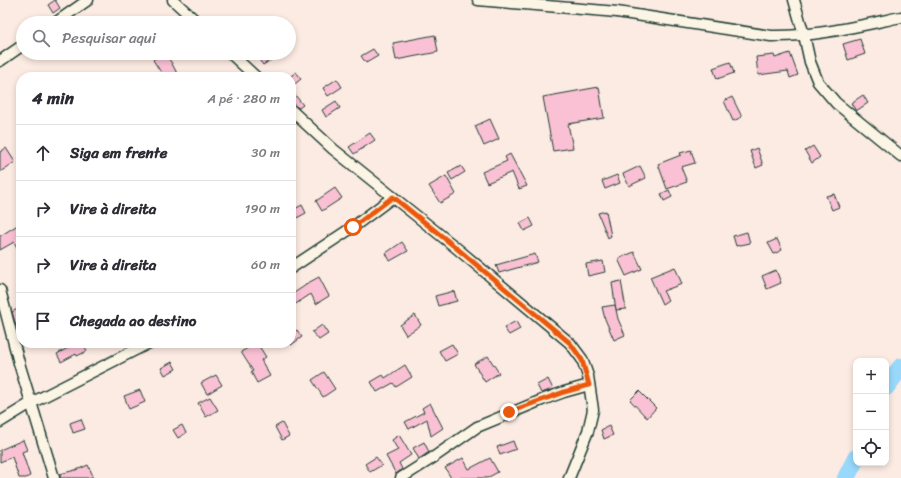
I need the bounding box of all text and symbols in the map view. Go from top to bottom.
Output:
search box [16,16,296,60]
text: Pesquisar aqui [62,25,156,51]
icon: search [30,27,52,49]
text: 4 min [32,83,74,113]
text: A pé · 280 m [207,87,280,110]
text: Siga em frente [70,140,167,166]
text: 30 m [251,141,280,164]
icon: ahead [32,142,54,164]
text: Vire à direita [70,196,156,222]
text: 190 m [245,197,280,220]
icon: right [32,198,54,220]
route start [344,218,362,236]
text: Vire à direita [70,252,156,278]
text: 60 m [251,253,280,276]
icon: right [32,254,54,276]
text: Chegada ao destino [70,308,196,334]
icon: arrive [32,310,54,332]
map controls [853,358,889,466]
button: + [853,358,889,394]
button: − [853,394,889,430]
route end [500,403,518,421]
button: locate [853,430,889,466]

